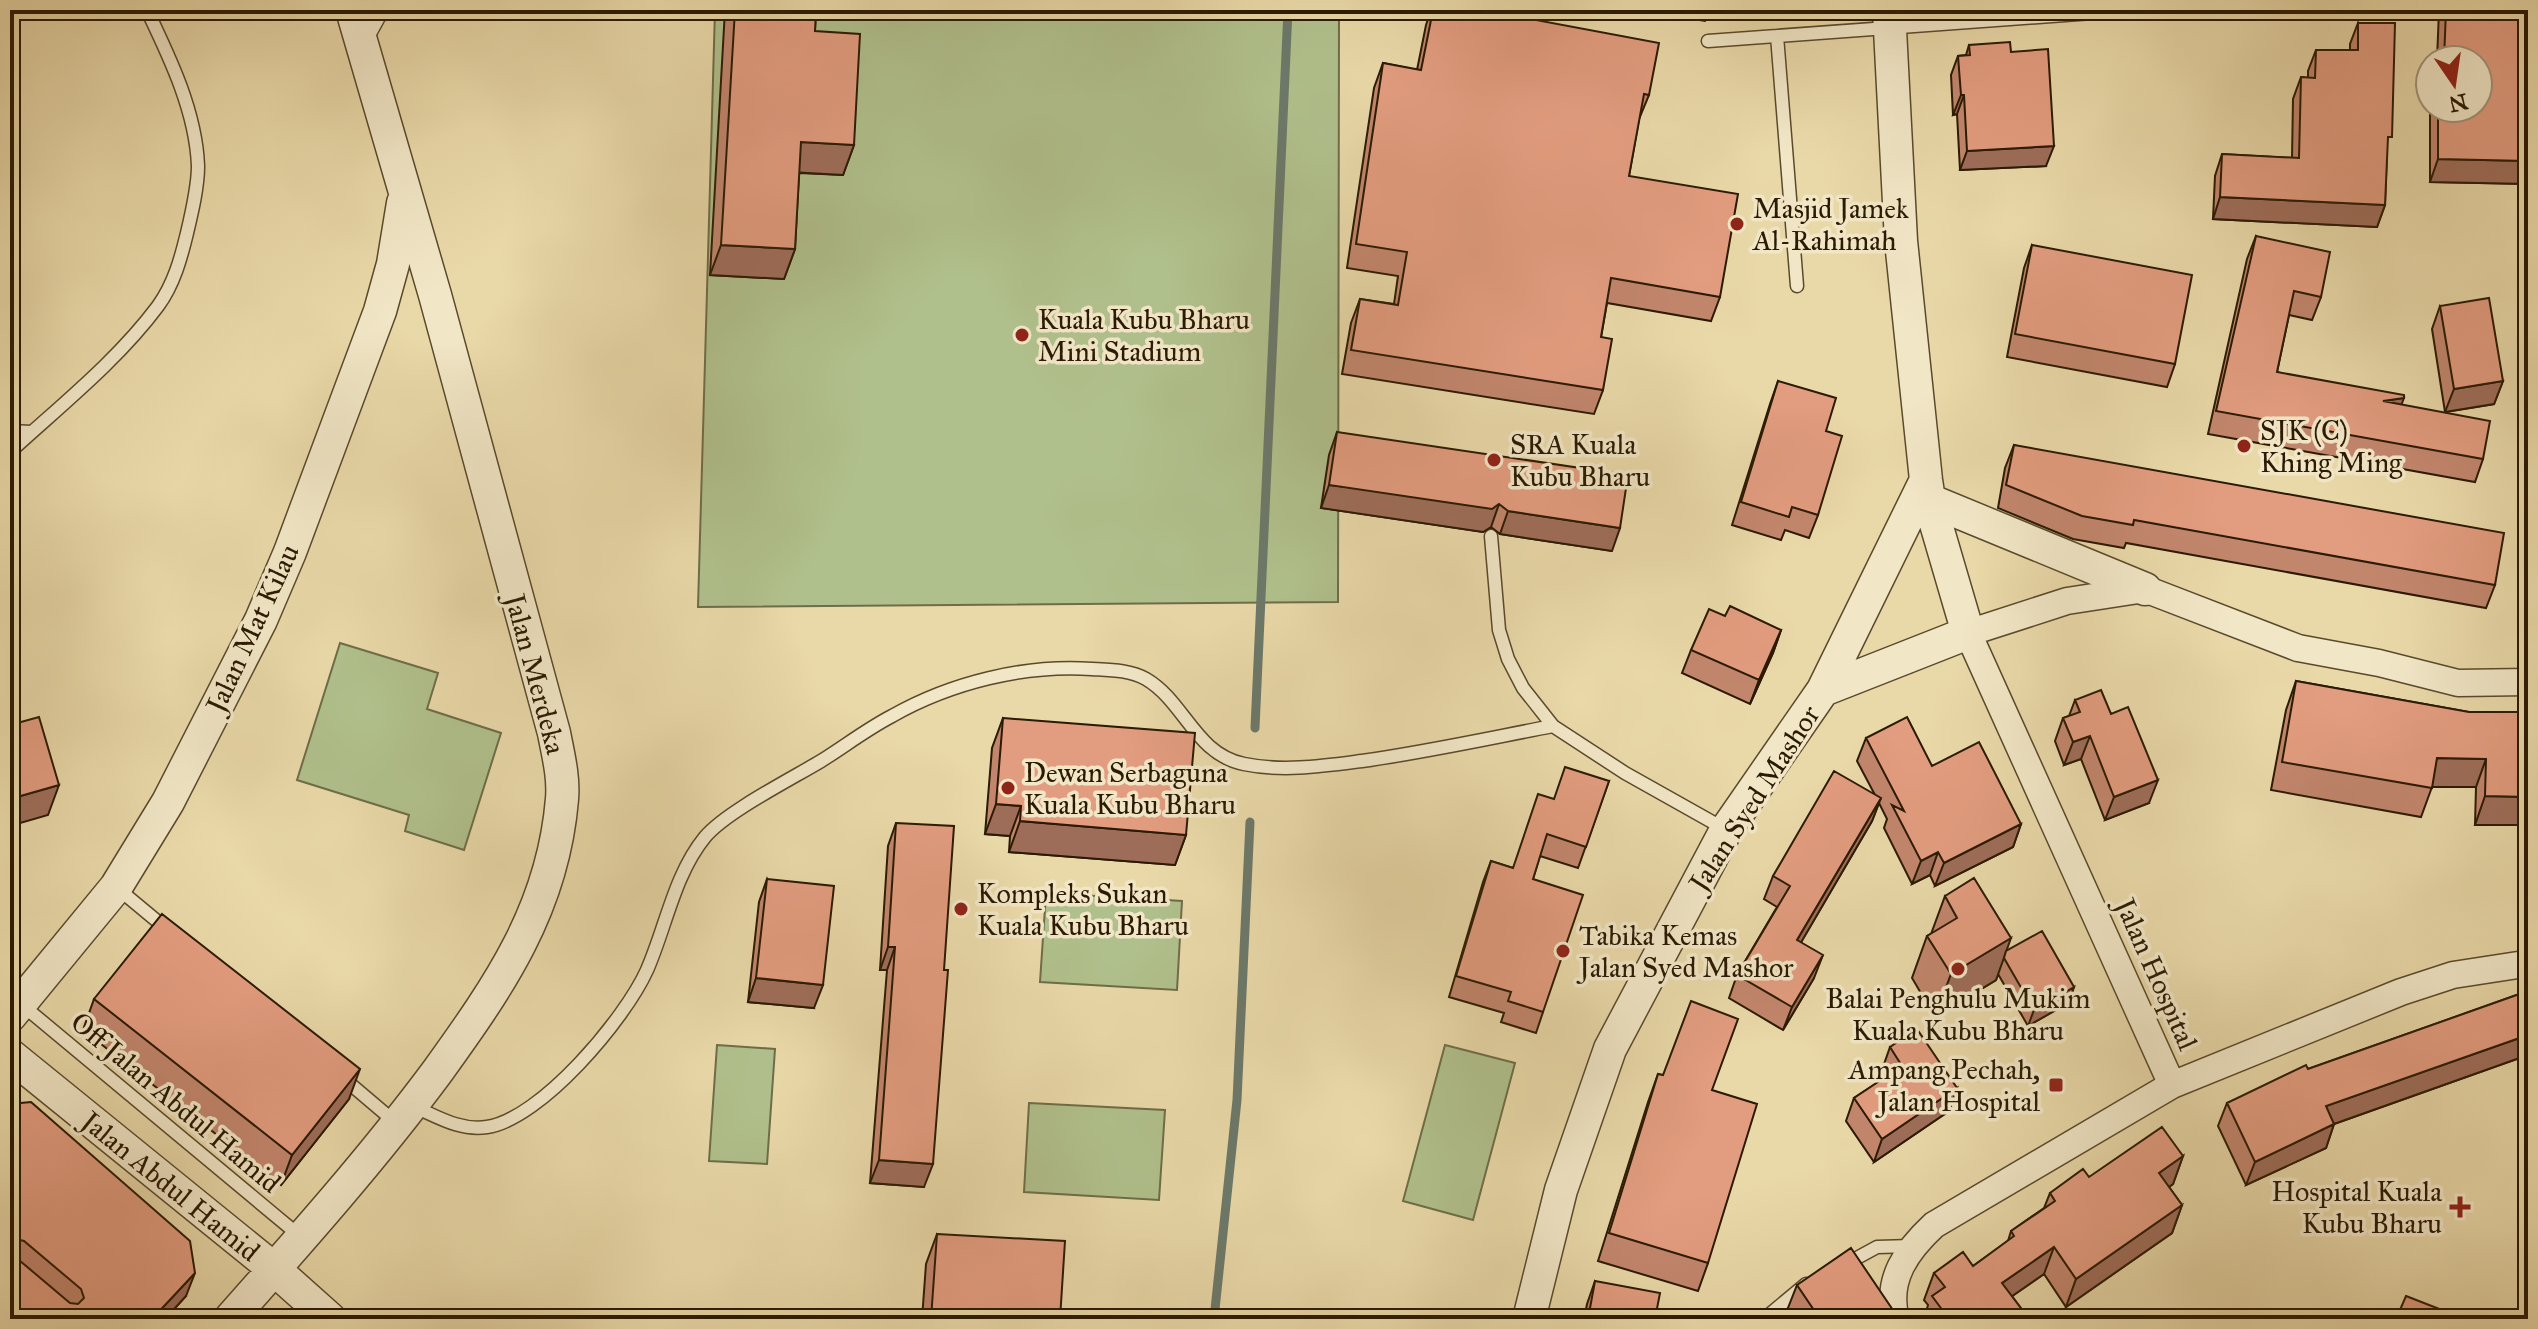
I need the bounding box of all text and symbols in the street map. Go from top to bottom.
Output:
north arrow [2414,44,2494,124]
text: N [2446,88,2471,118]
place label: Masjid Jamek Al-Rahimah [1752,191,1909,258]
marker: Masjid Jamek Al-Rahimah [1728,215,1746,233]
place label: Kuala Kubu Bharu Mini Stadium [1038,302,1250,369]
marker: Kuala Kubu Bharu Mini Stadium [1013,326,1031,344]
place label: SJK (C) Khing Ming [2260,413,2403,480]
place label: SRA Kuala Kubu Bharu [1510,427,1650,494]
marker: SJK (C) Khing Ming [2235,437,2253,455]
marker: SRA Kuala Kubu Bharu [1485,451,1503,469]
street label: Jalan Mat Kilau [197,538,307,721]
street label: Jalan Merdeka [497,587,574,758]
street label: Jalan Syed Mashor [1680,698,1828,900]
place label: Dewan Serbaguna Kuala Kubu Bharu [1024,755,1236,822]
marker: Dewan Serbaguna Kuala Kubu Bharu [999,779,1017,797]
place label: Kompleks Sukan Kuala Kubu Bharu [977,876,1189,943]
street label: Jalan Hospital [2106,890,2206,1056]
marker: Kompleks Sukan Kuala Kubu Bharu [952,900,970,918]
place label: Tabika Kemas Jalan Syed Mashor [1576,918,1794,985]
marker: Tabika Kemas Jalan Syed Mashor [1554,942,1572,960]
marker: Balai Penghulu Mukim Kuala Kubu Bharu [1949,960,1967,978]
place label: Balai Penghulu Mukim Kuala Kubu Bharu [1825,981,2091,1048]
street label: Off Jalan Abdul Hamid [64,1004,288,1200]
place label: Ampang Pechah, Jalan Hospital [1848,1052,2040,1119]
marker: Ampang Pechah, Jalan Hospital [2047,1076,2065,1094]
street label: Jalan Abdul Hamid [75,1104,267,1268]
place label: Hospital Kuala Kubu Bharu [2271,1174,2442,1241]
marker: Hospital Kuala Kubu Bharu [2449,1196,2471,1218]

